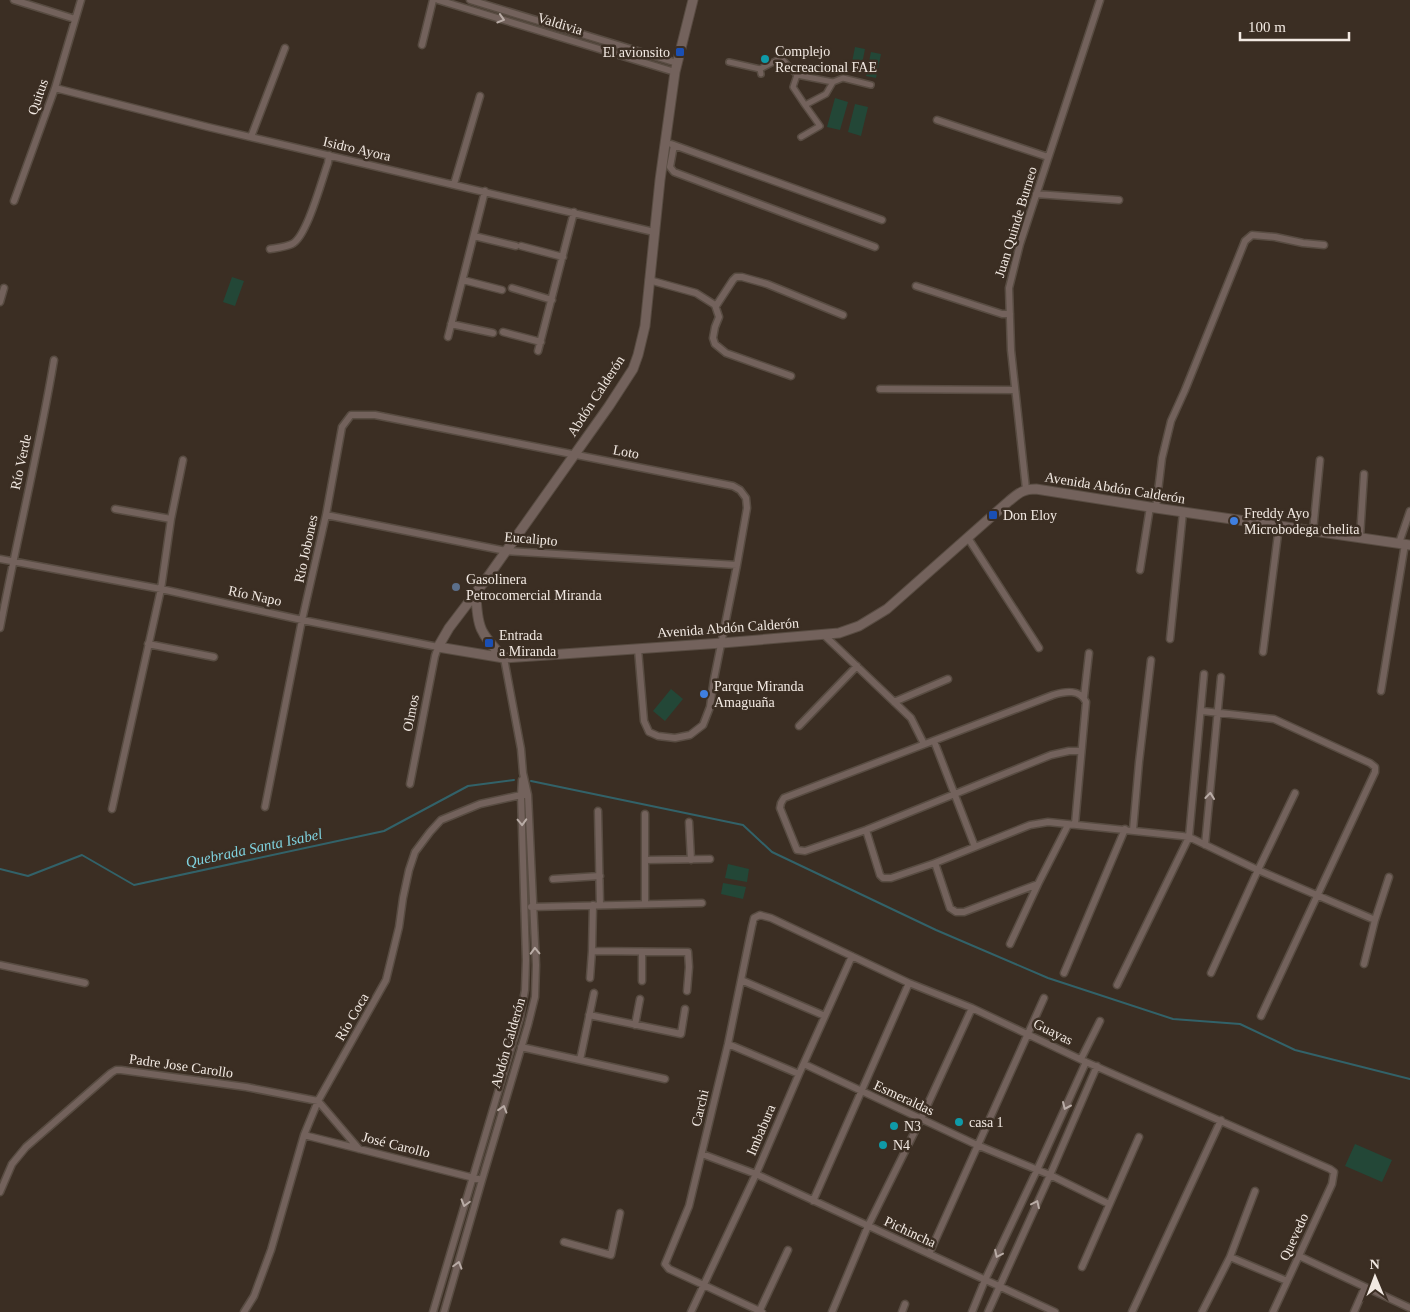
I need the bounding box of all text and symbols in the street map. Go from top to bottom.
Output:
street label: Valdivia [535,10,585,38]
scale bar [1240,10,1349,42]
one-way arrow [497,14,505,24]
text: 100 m [1248,19,1286,35]
place label: Complejo Recreacional FAE [775,44,877,75]
place label: El avionsito [603,45,670,60]
marker: El avionsito [674,46,686,58]
marker: Complejo Recreacional FAE [759,53,771,65]
street label: Quitus [25,77,51,117]
street label: Isidro Ayora [322,134,393,164]
street label: Juan Quinde Burneo [992,165,1040,279]
street label: Abdón Calderón [564,353,628,439]
street label: Río Verde [8,433,34,491]
street label: Loto [612,442,640,462]
street label: Avenida Abdón Calderón [1044,469,1186,507]
place label: Freddy Ayo Microbodega chelita [1244,506,1360,537]
place label: Don Eloy [1003,508,1057,523]
marker: Don Eloy [987,509,999,521]
street label: Río Jobones [292,514,320,584]
marker: Freddy Ayo Microbodega chelita [1228,515,1240,527]
street label: Eucalipto [504,529,558,549]
place label: Gasolinera Petrocomercial Miranda [466,572,602,603]
marker: Gasolinera Petrocomercial Miranda [450,581,462,593]
street label: Río Napo [227,583,283,609]
street label: Avenida Abdón Calderón [657,616,799,640]
place label: Entrada a Miranda [499,628,557,659]
marker: Entrada a Miranda [483,637,495,649]
place label: Parque Miranda Amaguaña [714,679,805,710]
marker: Parque Miranda Amaguaña [698,688,710,700]
street label: Olmos [400,693,422,733]
one-way arrow [1204,792,1215,800]
one-way arrow [517,818,527,826]
water label: Quebrada Santa Isabel [184,826,324,870]
one-way arrow [530,947,541,955]
street label: Río Coca [332,990,372,1043]
street label: Abdón Calderón [488,996,528,1090]
street label: Guayas [1031,1016,1075,1048]
street label: Padre Jose Carollo [128,1051,234,1081]
street label: Esmeraldas [872,1078,936,1118]
street label: Carchi [688,1088,712,1128]
one-way arrow [1062,1101,1073,1110]
street label: Imbabura [744,1102,779,1158]
one-way arrow [497,1105,507,1114]
place label: casa 1 [969,1115,1004,1130]
marker: casa 1 [953,1116,965,1128]
place label: N3 [904,1119,921,1134]
marker: N3 [888,1120,900,1132]
street label: José Carollo [360,1129,432,1161]
place label: N4 [893,1138,910,1153]
marker: N4 [877,1139,889,1151]
one-way arrow [460,1199,470,1207]
one-way arrow [1030,1200,1041,1209]
street label: Quevedo [1277,1211,1311,1263]
street label: Pichincha [882,1214,939,1251]
one-way arrow [994,1248,1004,1257]
north arrow [1350,1252,1400,1302]
text: N [1370,1257,1380,1272]
one-way arrow [452,1262,462,1270]

